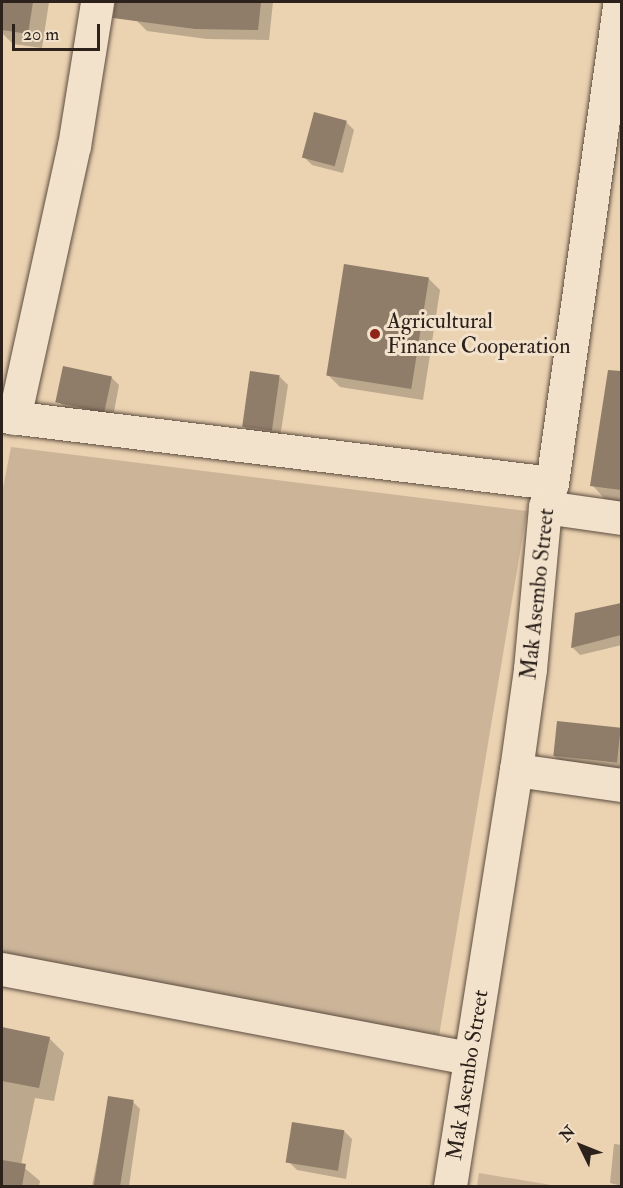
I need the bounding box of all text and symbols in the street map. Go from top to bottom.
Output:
scale bar [15,12,104,50]
text: 20 m [23,23,59,46]
place label: Agricultural Finance Cooperation [387,308,570,360]
marker: Agricultural Finance Cooperation [368,327,382,341]
street label: Mak Asembo Street [516,507,560,681]
street label: Mak Asembo Street [442,988,494,1162]
north arrow [551,1116,611,1176]
text: N [556,1122,580,1146]

